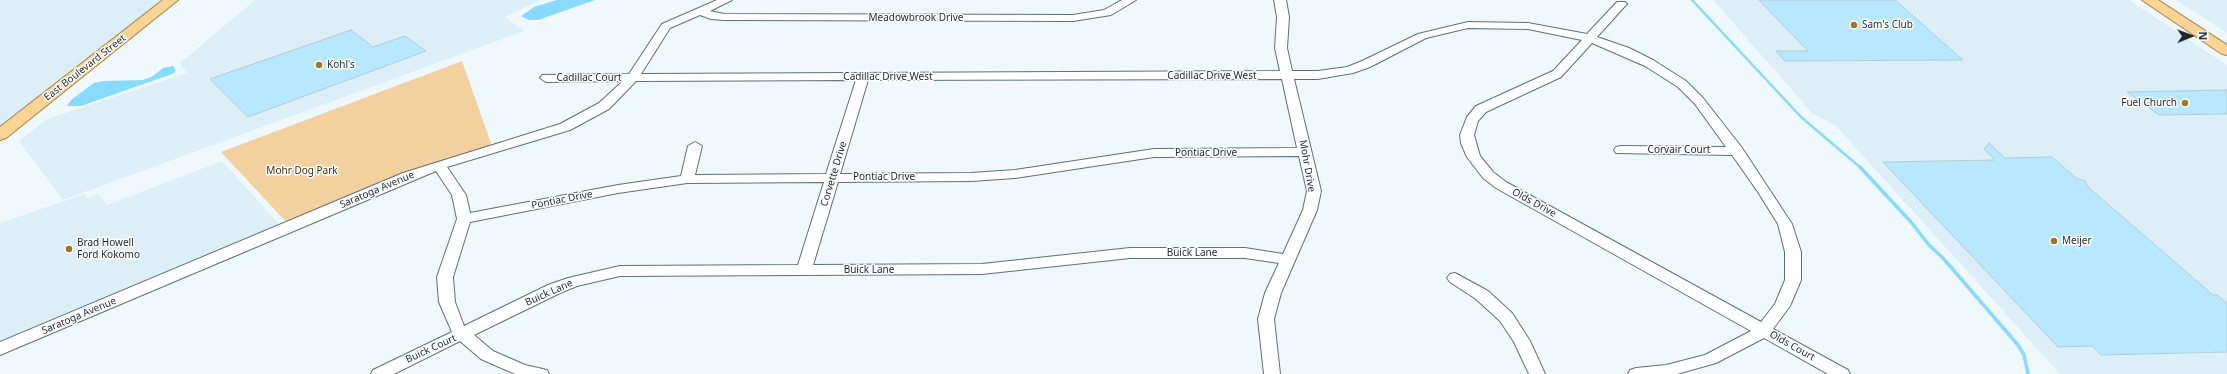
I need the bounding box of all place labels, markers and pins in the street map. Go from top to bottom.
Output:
place label: Sam's Club [1862,19,1913,31]
marker: Sam's Club [1849,20,1859,30]
place label: Kohl's [327,59,355,71]
marker: Kohl's [314,60,324,70]
place label: Fuel Church [2121,97,2177,109]
marker: Fuel Church [2180,98,2190,108]
place label: Meijer [2062,235,2092,247]
marker: Meijer [2049,236,2059,246]
place label: Brad Howell Ford Kokomo [77,237,140,260]
marker: Brad Howell Ford Kokomo [64,244,74,254]

